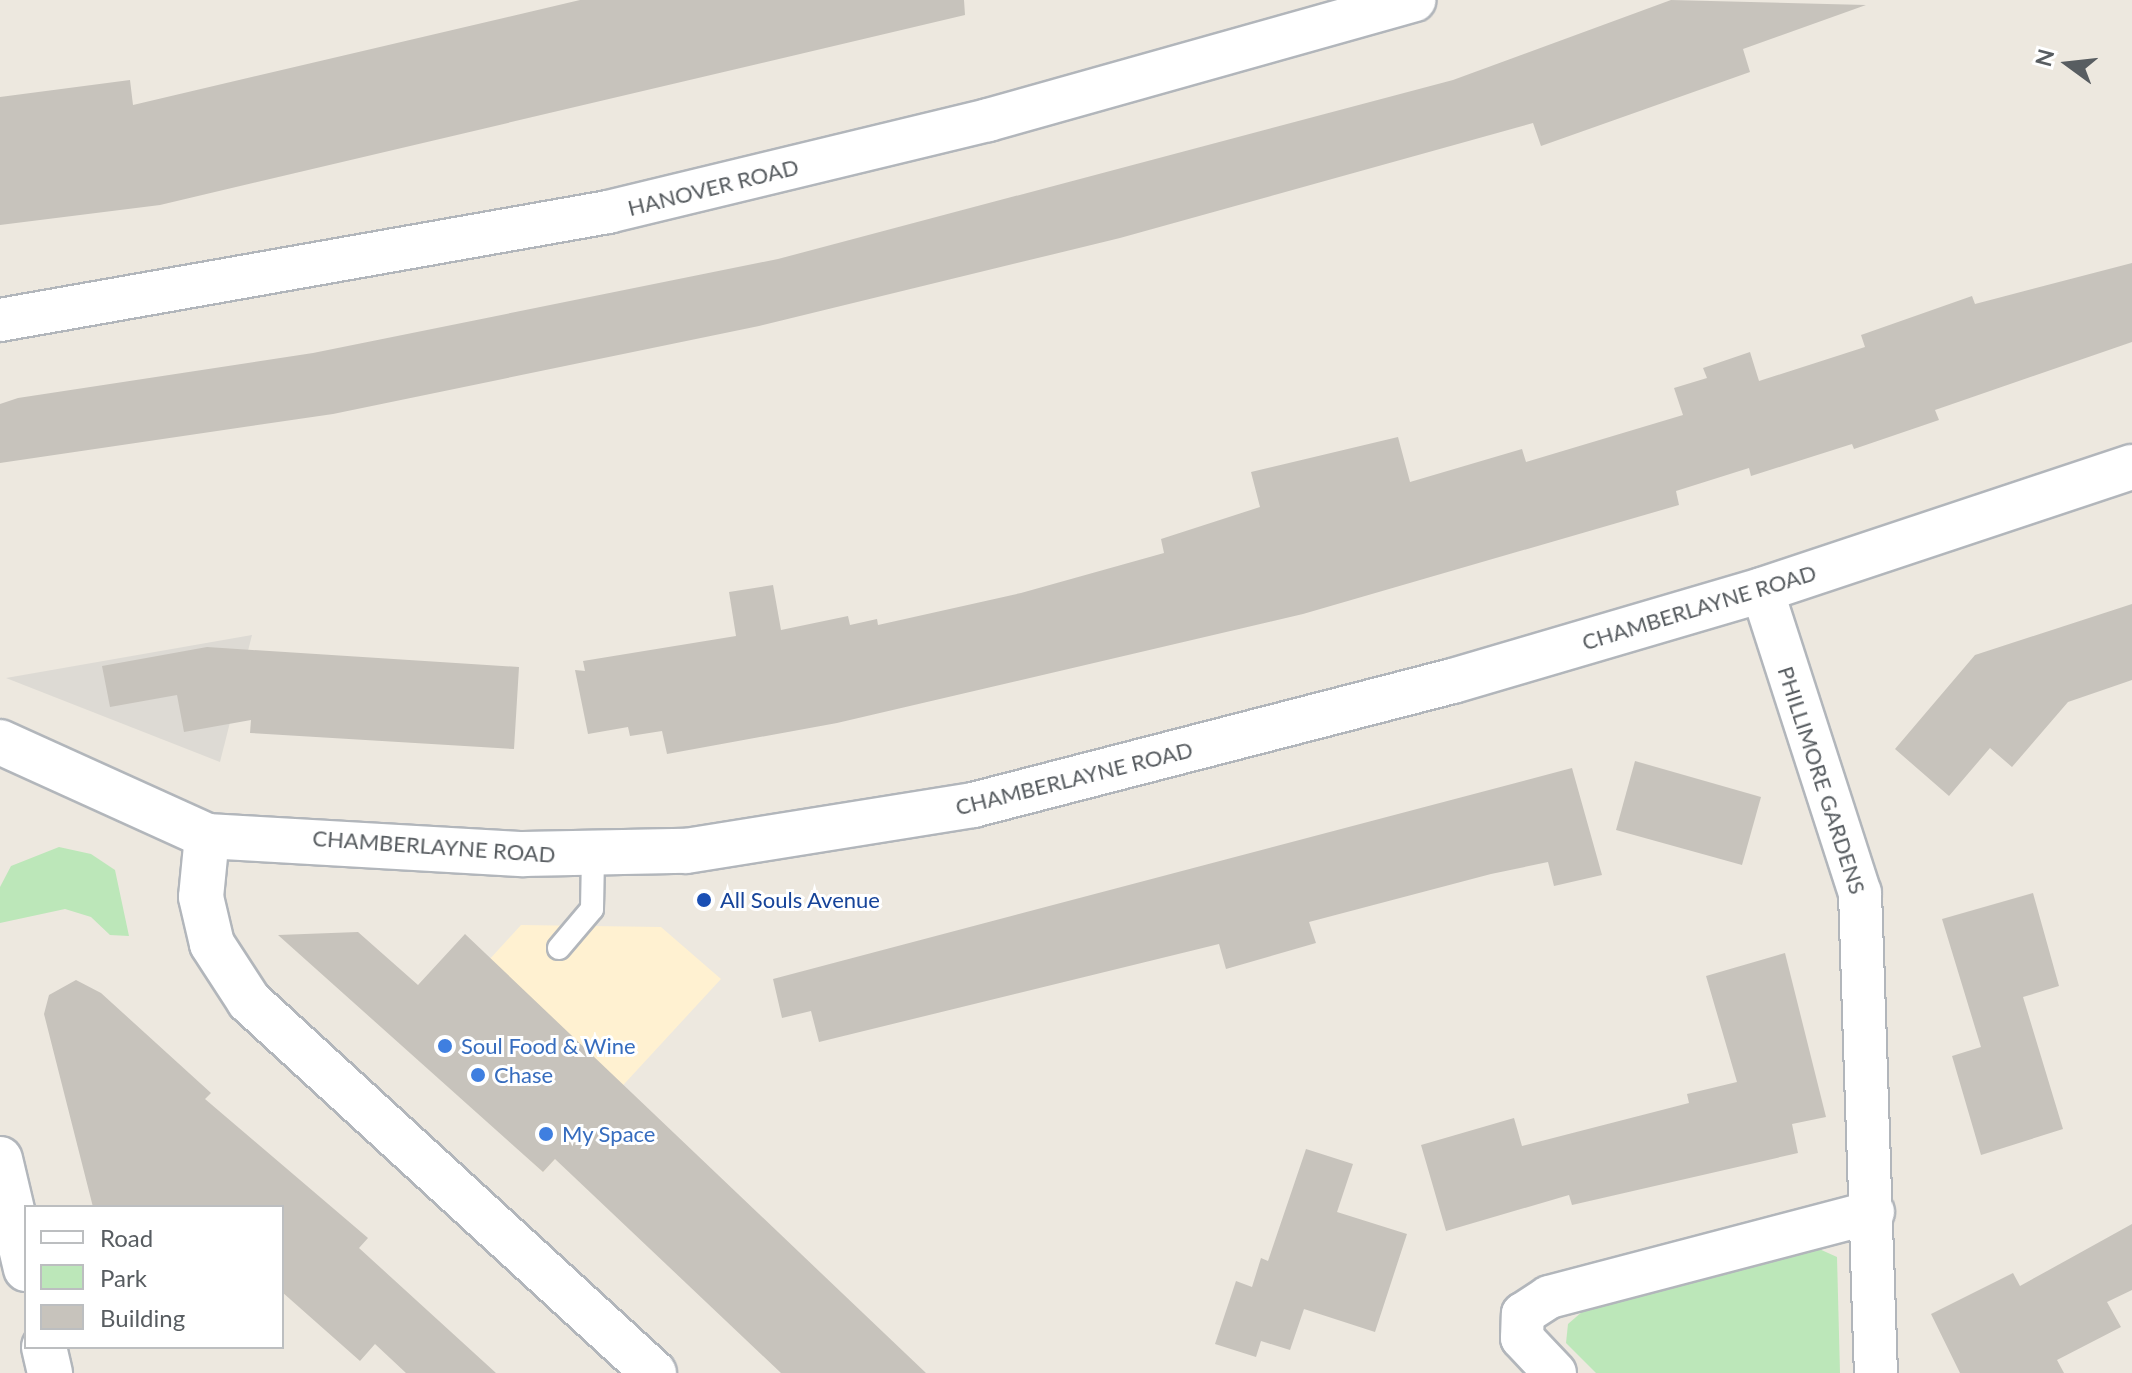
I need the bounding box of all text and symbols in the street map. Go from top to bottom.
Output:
north arrow [2028,24,2108,104]
text: N [2029,46,2060,69]
street label: HANOVER ROAD [625,153,801,221]
street label: CHAMBERLAYNE ROAD [1579,559,1819,655]
street label: PHILLIMORE GARDENS [1773,663,1871,897]
street label: CHAMBERLAYNE ROAD [953,736,1195,820]
street label: CHAMBERLAYNE ROAD [312,824,556,868]
place label: All Souls Avenue [720,887,881,913]
marker: All Souls Avenue [695,891,713,909]
place label: Soul Food & Wine [461,1033,636,1059]
marker: Soul Food & Wine [436,1037,454,1055]
place label: Chase [494,1062,553,1088]
marker: Chase [469,1066,487,1084]
place label: My Space [562,1121,656,1147]
marker: My Space [537,1125,555,1143]
legend [24,1205,284,1349]
text: Road [100,1223,153,1252]
text: Park [100,1263,147,1292]
text: Building [100,1303,185,1332]

